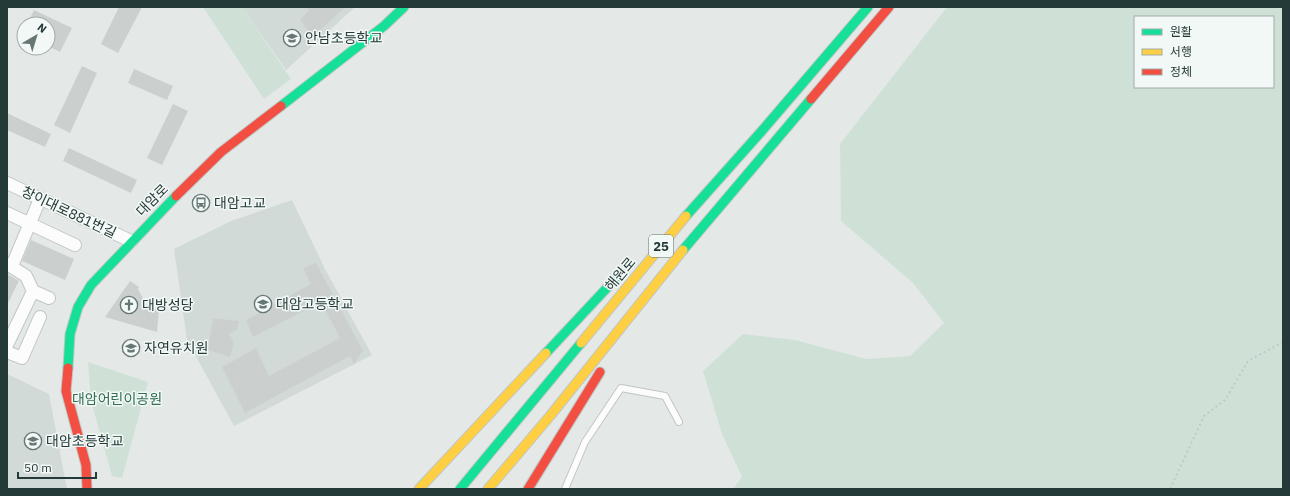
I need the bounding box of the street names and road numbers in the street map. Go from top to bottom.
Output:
street label: 대암로 [132,180,172,220]
street label: 창이대로881번길 [19,182,119,242]
road number: 25 [649,235,673,257]
street label: 해원로 [601,253,639,295]

